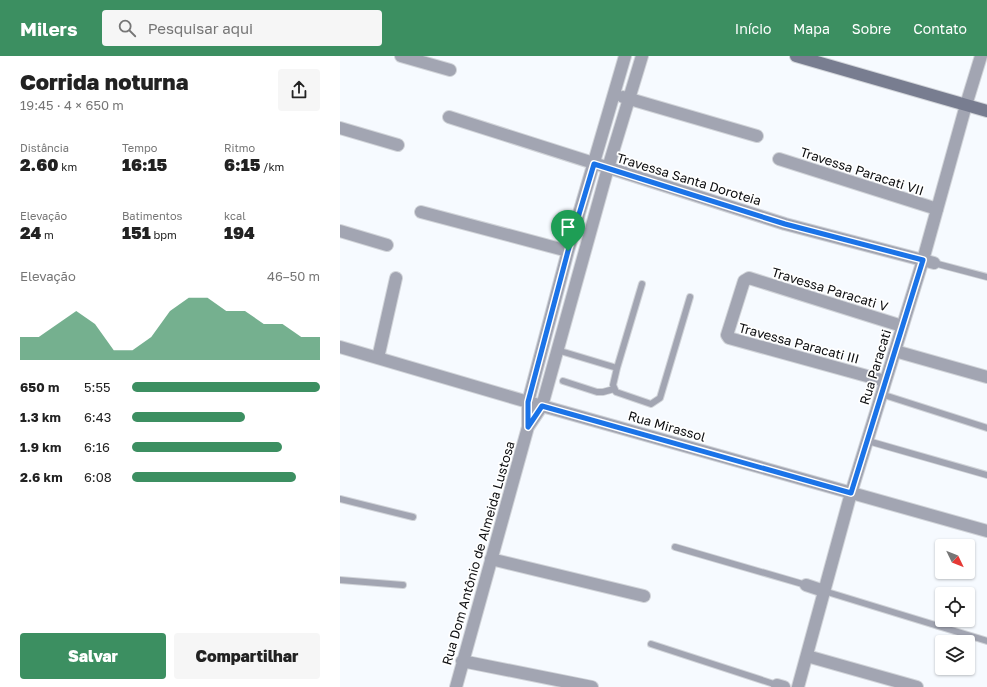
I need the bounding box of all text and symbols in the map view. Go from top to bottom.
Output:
search box [102,10,382,46]
text: Milers [20,17,78,40]
icon: search [116,17,138,39]
text: Pesquisar aqui [148,19,253,37]
text: Início [735,20,771,37]
text: Mapa [793,20,830,37]
text: Sobre [852,20,891,37]
text: Contato [913,20,967,37]
text: Corrida noturna [20,68,188,95]
button: share [278,69,320,111]
text: 19:45 · 4 × 650 m [20,97,124,113]
text: Distância [20,141,69,154]
text: Tempo [122,141,157,154]
text: Ritmo [224,141,255,154]
street label: Travessa Paracati VII [798,143,926,199]
street label: Travessa Santa Doroteia [615,149,763,209]
text: 2.60 [20,154,58,175]
text: 16:15 [122,154,167,175]
text: 6:15 [224,154,260,175]
text: km [58,160,77,173]
text: /km [260,160,284,173]
text: Elevação [20,209,67,222]
text: Batimentos [122,209,182,222]
text: kcal [224,209,246,222]
pin [551,210,585,251]
icon: arrive [557,216,579,238]
text: 24 [20,222,41,243]
text: 151 [122,222,151,243]
text: 194 [224,222,255,243]
text: m [41,228,54,241]
text: bpm [151,228,177,241]
street label: Travessa Paracati V [770,264,890,314]
text: Elevação [20,268,76,284]
text: 46–50 m [267,268,320,284]
street label: Travessa Paracati III [737,319,861,367]
street label: Rua Paracati [856,327,894,407]
text: 650 m [20,379,59,395]
text: 5:55 [84,379,111,395]
street label: Rua Mirassol [626,407,708,445]
text: 1.3 km [20,409,61,425]
text: 6:43 [84,409,111,425]
text: 1.9 km [20,439,61,455]
text: 6:16 [84,439,110,455]
street label: Rua Dom Antônio de Almeida Lustosa [438,439,518,667]
text: 2.6 km [20,469,63,485]
text: 6:08 [84,469,112,485]
north arrow [935,539,975,579]
map controls [935,539,975,675]
button: locate [935,587,975,627]
button: Salvar [20,633,166,679]
button: Compartilhar [174,633,320,679]
button: layers [935,635,975,675]

